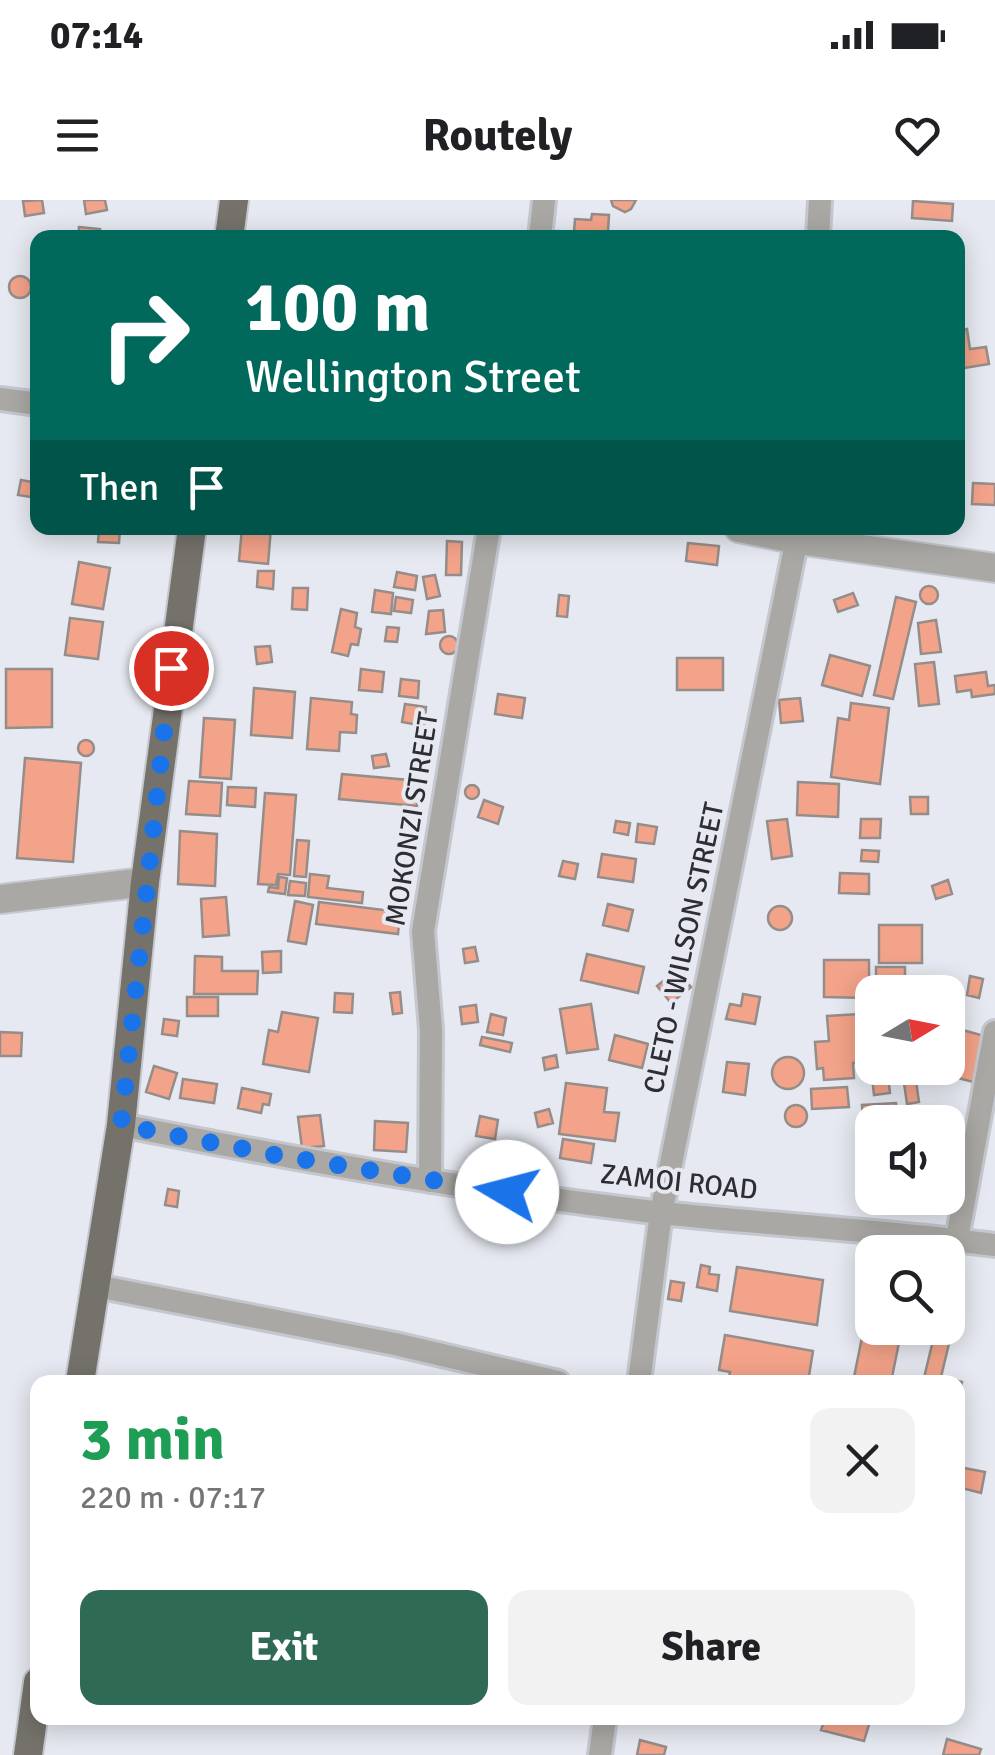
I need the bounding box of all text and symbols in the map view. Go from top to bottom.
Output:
text: 07:14 [50,12,143,59]
icon: menu [50,108,105,163]
text: Routely [423,108,572,163]
icon: heart [890,108,945,163]
text: 100 m [245,264,430,350]
icon: right [80,270,210,400]
text: Wellington Street [245,350,581,405]
icon: arrive [179,460,234,515]
text: Then [80,464,159,511]
pin [129,626,214,711]
icon: arrive [144,641,199,696]
street label: MOKONZI STREET [378,710,446,928]
street label: CLETO - WILSON STREET [637,799,732,1097]
north arrow [855,975,965,1085]
map controls [855,975,965,1345]
button: sound [855,1105,965,1215]
position arrow [455,1140,559,1244]
street label: ZAMOI ROAD [599,1157,759,1207]
button: search [855,1235,965,1345]
text: 3 min [80,1403,225,1477]
button: close [810,1408,915,1513]
text: 220 m · 07:17 [80,1478,266,1517]
button: Exit [80,1590,488,1705]
button: Share [508,1590,915,1705]

